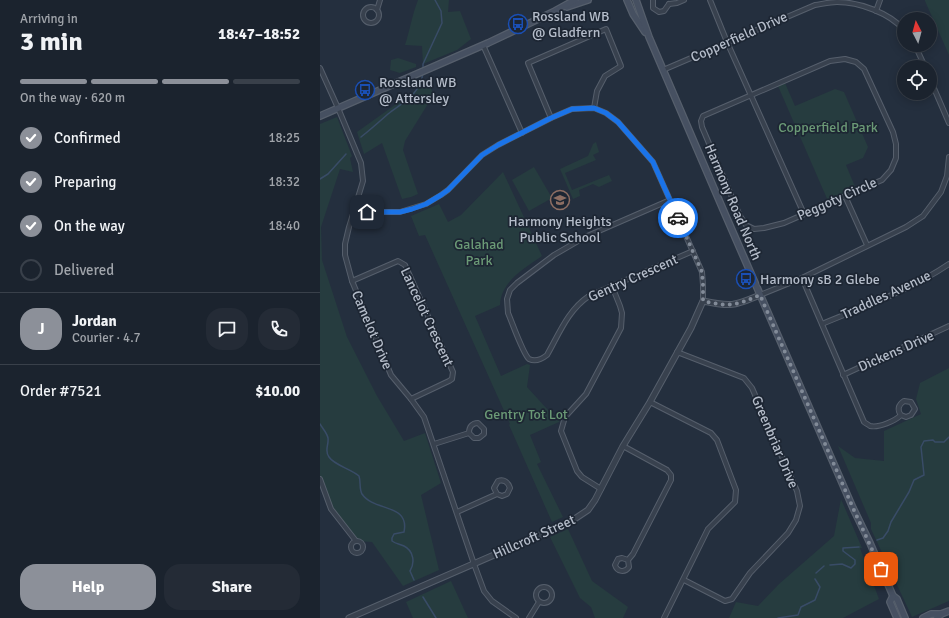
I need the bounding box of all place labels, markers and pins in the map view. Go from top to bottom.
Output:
place label: Rossland WB @ Gladfern [532,8,610,41]
bus stop icon: Rossland WB @ Gladfern [507,13,529,35]
place label: Rossland WB @ Attersley [379,74,457,107]
bus stop icon: Rossland WB @ Attersley [354,79,376,101]
school or university icon: Harmony Heights Public School [549,189,571,211]
pin [350,195,384,229]
place label: Harmony Heights Public School [508,213,612,246]
bus stop icon: Harmony sB 2 Glebe [735,268,757,290]
place label: Harmony sB 2 Glebe [760,271,880,288]
pin [864,552,898,586]

